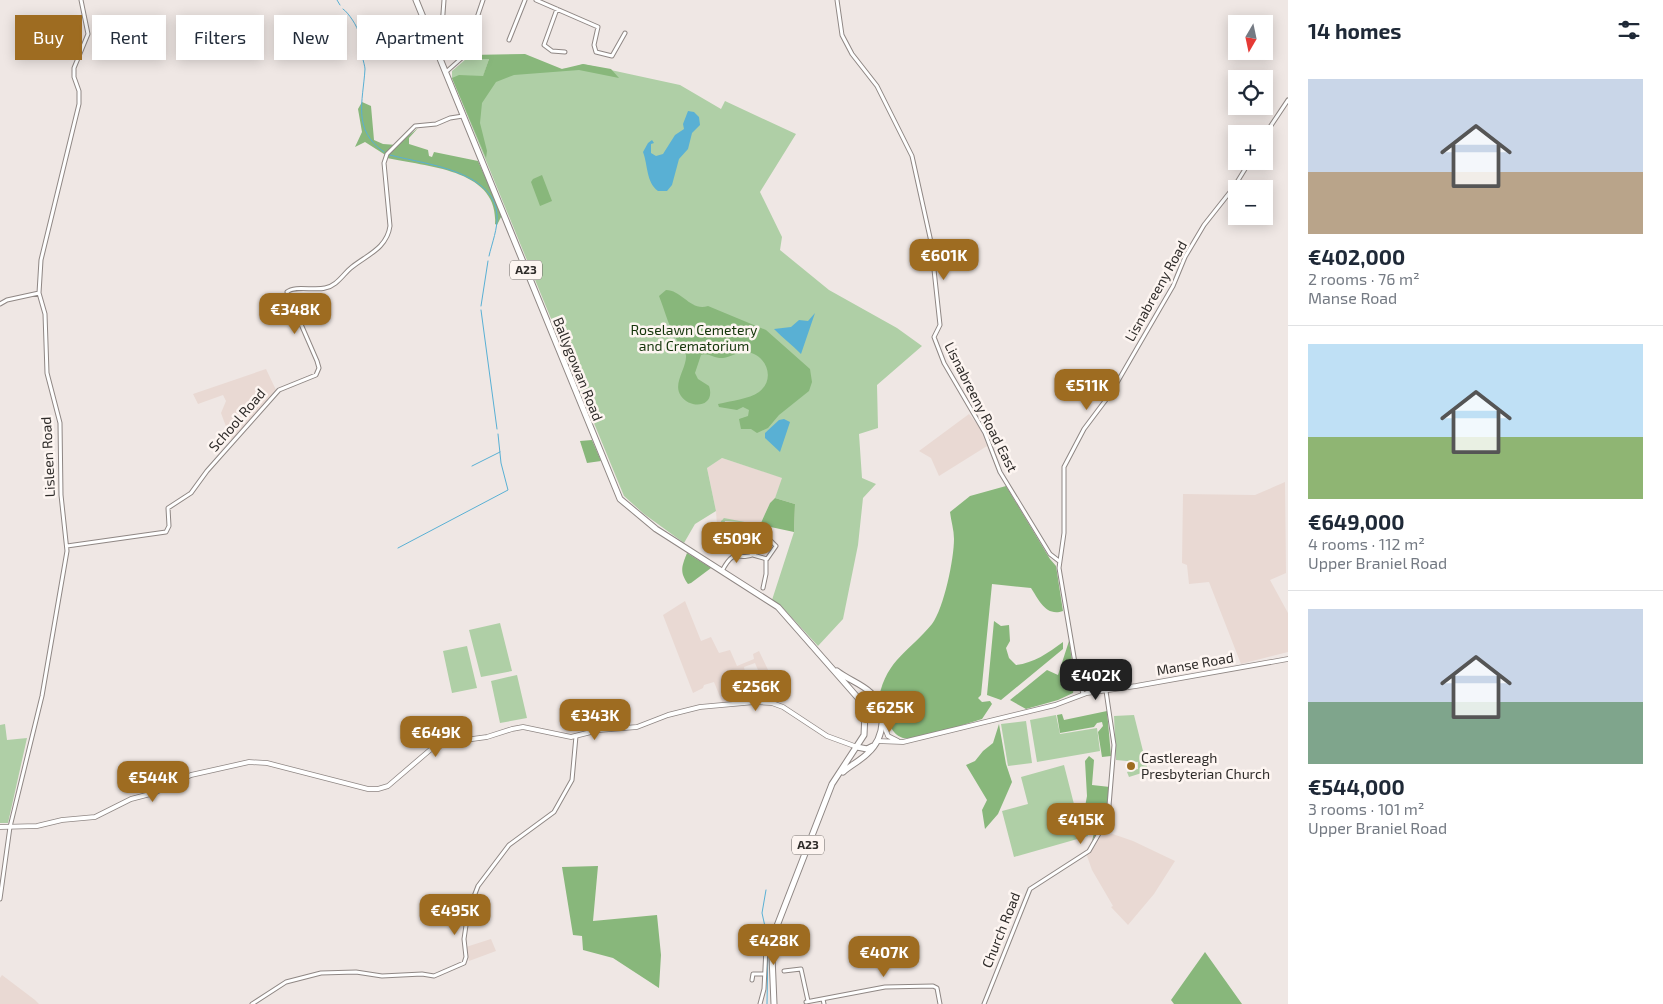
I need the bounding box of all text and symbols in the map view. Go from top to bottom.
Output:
chip: Buy [15,15,82,60]
chip: Rent [92,15,166,60]
chip: Filters [176,15,264,60]
chip: New [274,15,347,60]
chip: Apartment [357,15,482,60]
north arrow [1228,15,1272,60]
map controls [1228,15,1273,225]
icon: filters [1615,16,1643,44]
text: 14 homes [1308,18,1402,43]
button: locate [1228,70,1273,115]
icon: home [1431,111,1521,201]
button: + [1228,125,1273,170]
button: − [1228,180,1273,225]
street label: Lisnabreeny Road [1121,237,1190,344]
pin: €601K [909,238,979,281]
text: €402,000 [1308,244,1405,269]
text: €601K [921,245,967,264]
road number: A23 [510,260,542,280]
text: 2 rooms · 76 m² [1308,269,1420,288]
text: Manse Road [1308,288,1397,307]
pin: €348K [260,292,330,335]
text: €348K [270,299,320,318]
street label: Ballygowan Road [550,315,607,423]
park label: Roselawn Cemetery and Crematorium [631,321,758,354]
street label: Lisnabreeny Road East [941,339,1022,475]
pin: €511K [1052,368,1122,411]
text: €511K [1065,375,1109,394]
icon: home [1431,377,1521,467]
street label: School Road [205,385,269,455]
street label: Lisleen Road [37,416,58,498]
text: €649,000 [1308,509,1404,534]
pin: €509K [702,522,772,564]
text: €509K [713,528,761,547]
text: 4 rooms · 112 m² [1308,534,1425,553]
text: Upper Braniel Road [1308,553,1447,572]
icon: home [1431,642,1521,732]
street label: Manse Road [1155,648,1235,679]
pin: €402K [1061,658,1131,701]
text: €402K [1071,665,1121,684]
pin: €256K [721,670,791,712]
text: €256K [732,676,780,695]
pin: €625K [855,690,925,733]
text: €625K [866,697,914,716]
pin: €343K [560,698,630,741]
text: €343K [571,705,619,724]
pin: €649K [401,716,471,758]
text: €649K [411,722,461,741]
place label: Castlereagh Presbyterian Church [1141,749,1270,782]
pin: €544K [118,760,188,803]
marker: Castlereagh Presbyterian Church [1125,760,1137,772]
text: €544K [128,767,178,786]
text: €544,000 [1308,774,1405,799]
text: 3 rooms · 101 m² [1308,799,1425,818]
pin: €415K [1046,802,1116,845]
text: €415K [1058,809,1104,828]
text: Upper Braniel Road [1308,818,1447,837]
road number: A23 [792,836,824,854]
street label: Church Road [978,890,1023,970]
pin: €495K [420,894,490,936]
text: €495K [431,900,479,919]
pin: €428K [739,924,809,966]
text: €428K [749,930,799,949]
pin: €407K [849,936,919,978]
text: €407K [859,942,909,961]

